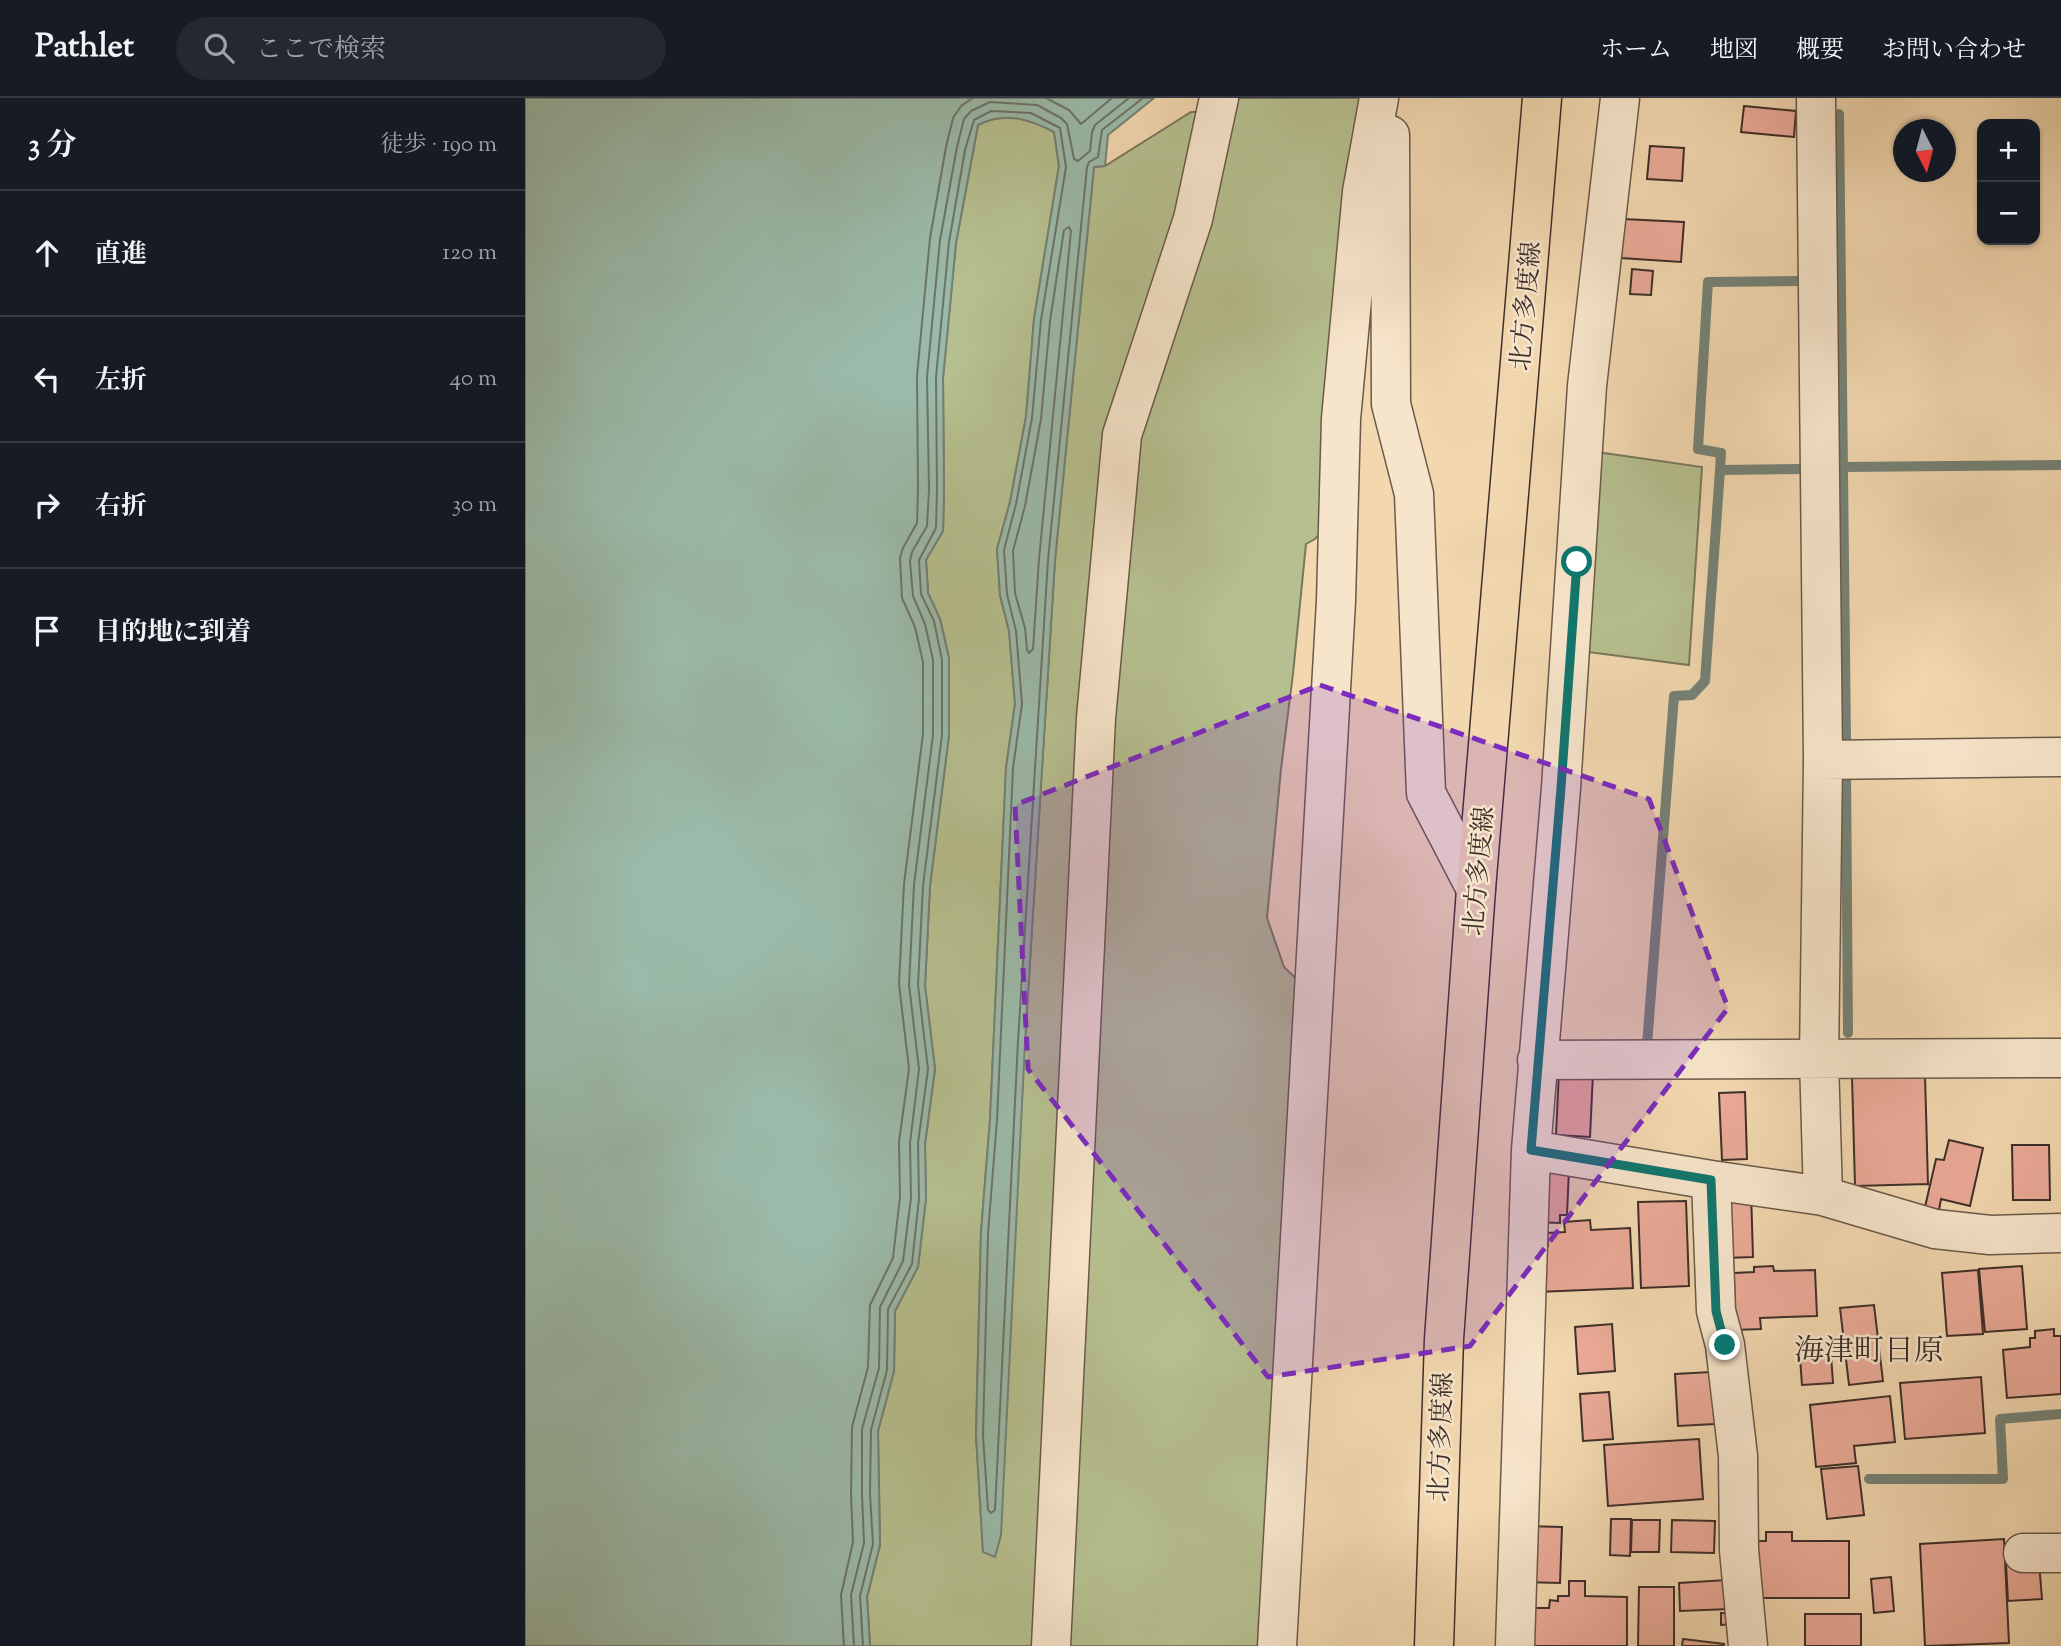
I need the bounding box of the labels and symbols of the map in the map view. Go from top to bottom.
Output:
north arrow [1893,119,1956,182]
street label: 北方多度線 [1503,240,1552,373]
route start [1561,546,1592,577]
street label: 北方多度線 [1456,805,1505,938]
route end [1709,1329,1740,1360]
district label: 海津町日原 [1794,1331,1944,1374]
street label: 北方多度線 [1422,1371,1463,1503]

